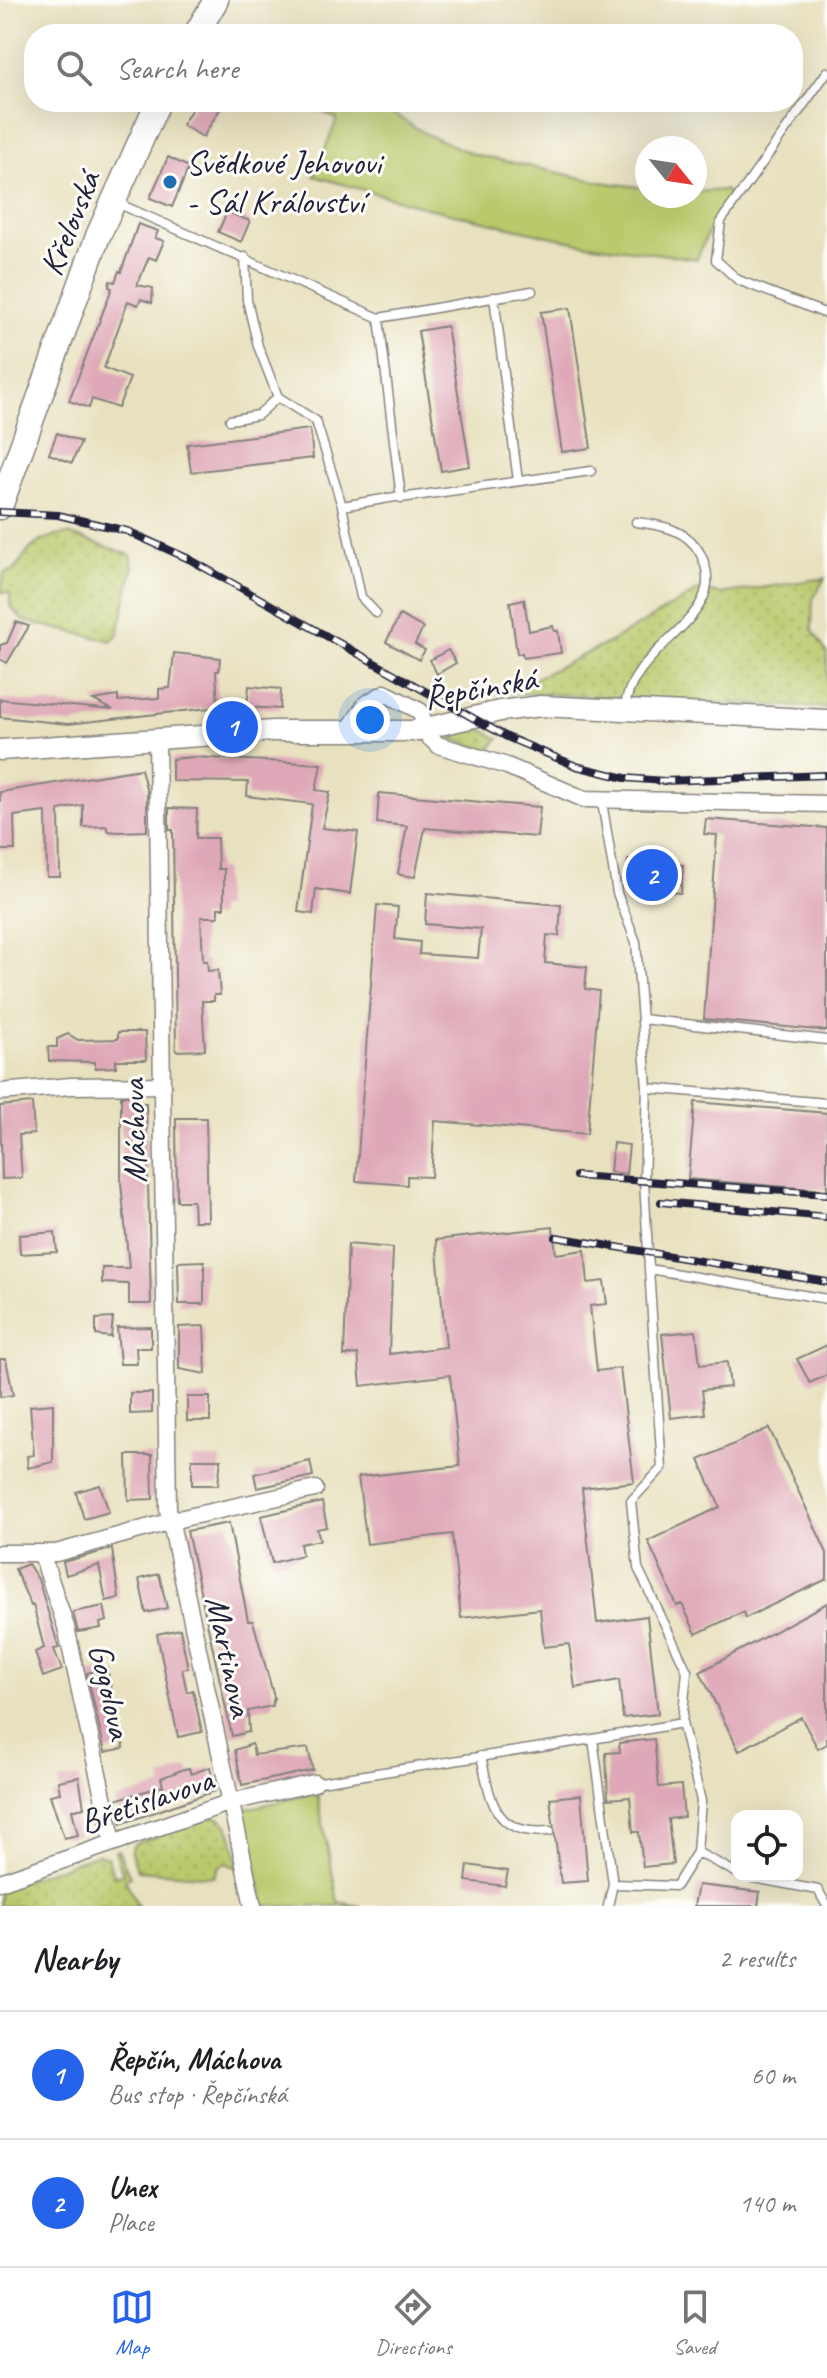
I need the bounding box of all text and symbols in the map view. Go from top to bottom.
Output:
search box [24,24,803,112]
icon: search [52,46,96,90]
text: Search here [116,49,238,87]
north arrow [635,136,707,208]
place label: Svědkové Jehovovi - Sál Království [186,141,385,223]
street label: Křelovská [29,162,111,282]
marker: Svědkové Jehovovi - Sál Království [161,173,179,191]
street label: Řepčínská [420,656,543,719]
pin: 1 [206,697,258,757]
your location [350,700,390,740]
pin: 2 [626,845,678,905]
street label: Máchova [111,1076,156,1183]
street label: Martinova [196,1592,264,1722]
street label: Gogolova [79,1639,143,1745]
street label: Břetislavova [74,1757,221,1843]
map controls [731,1810,803,1882]
button: locate [731,1810,803,1882]
text: Nearby [32,1937,118,1980]
text: 2 results [719,1942,795,1975]
text: Řepčín, Máchova [108,2040,280,2078]
text: 1 [52,2059,64,2092]
text: 60 m [751,2059,795,2092]
text: Bus stop · Řepčínská [108,2078,287,2111]
text: Unex [108,2168,157,2206]
text: 2 [52,2187,64,2220]
text: 140 m [739,2187,795,2220]
text: Place [108,2206,154,2239]
tab: Map [110,2285,154,2361]
tab: Directions [375,2285,452,2361]
tab: Saved [673,2285,717,2361]

